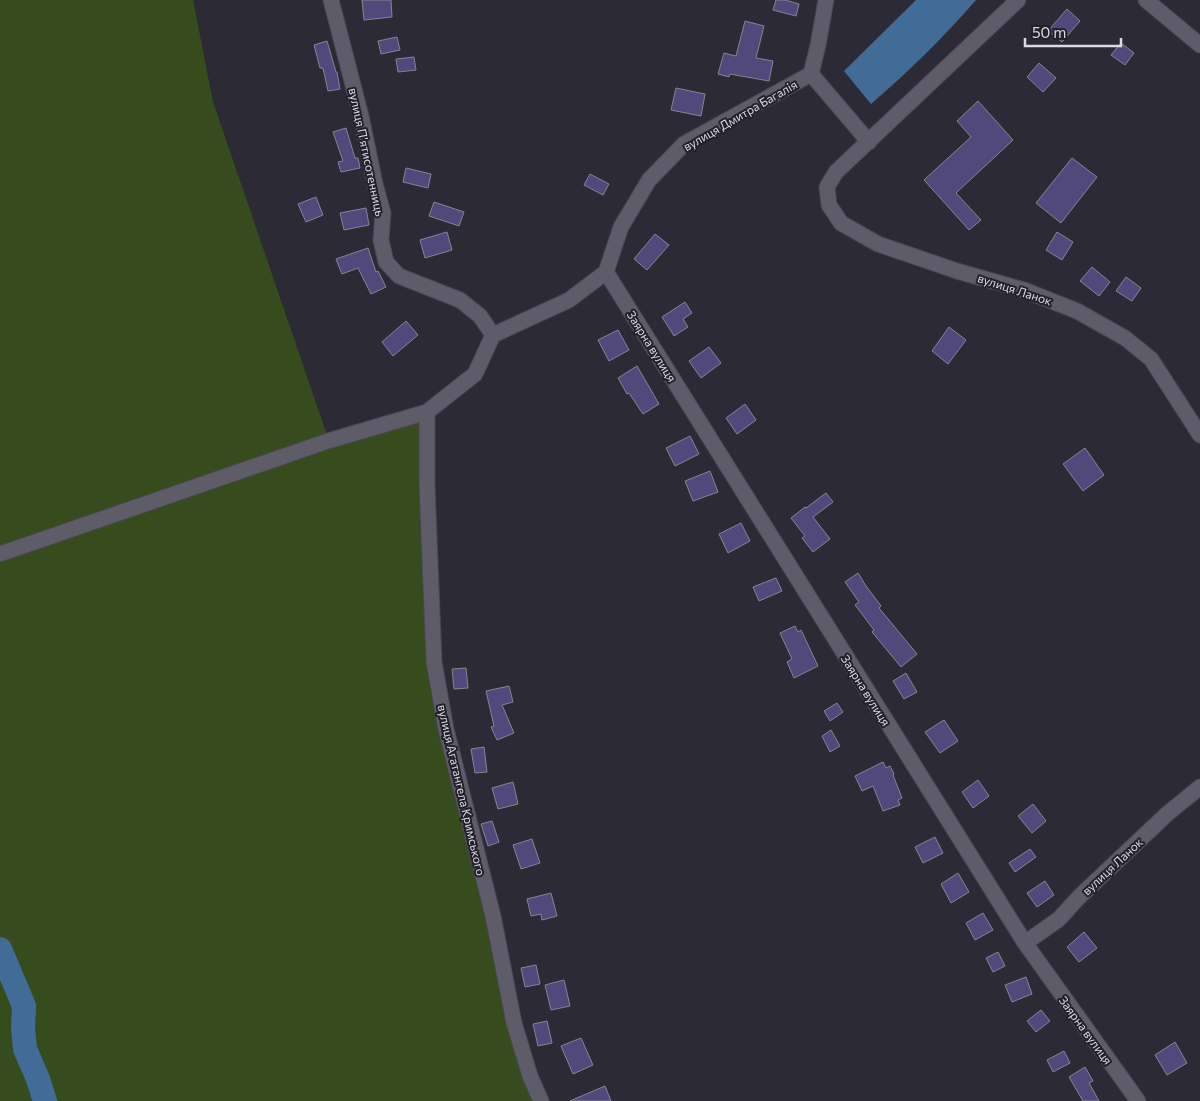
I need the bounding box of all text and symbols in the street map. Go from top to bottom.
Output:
scale bar [1025,15,1121,47]
text: 50 m [1032,23,1066,41]
street label: вулиця Дмитра Багалія [681,77,799,153]
street label: вулиця Пʼятисотенниць [347,87,387,217]
street label: вулиця Ланок [976,270,1054,308]
street label: Заярна вулиця [625,308,679,384]
street label: Заярна вулиця [839,652,893,728]
street label: вулиця Агатангела Кримського [435,703,489,877]
street label: вулиця Ланок [1079,834,1145,897]
street label: Заярна вулиця [1057,993,1115,1067]

